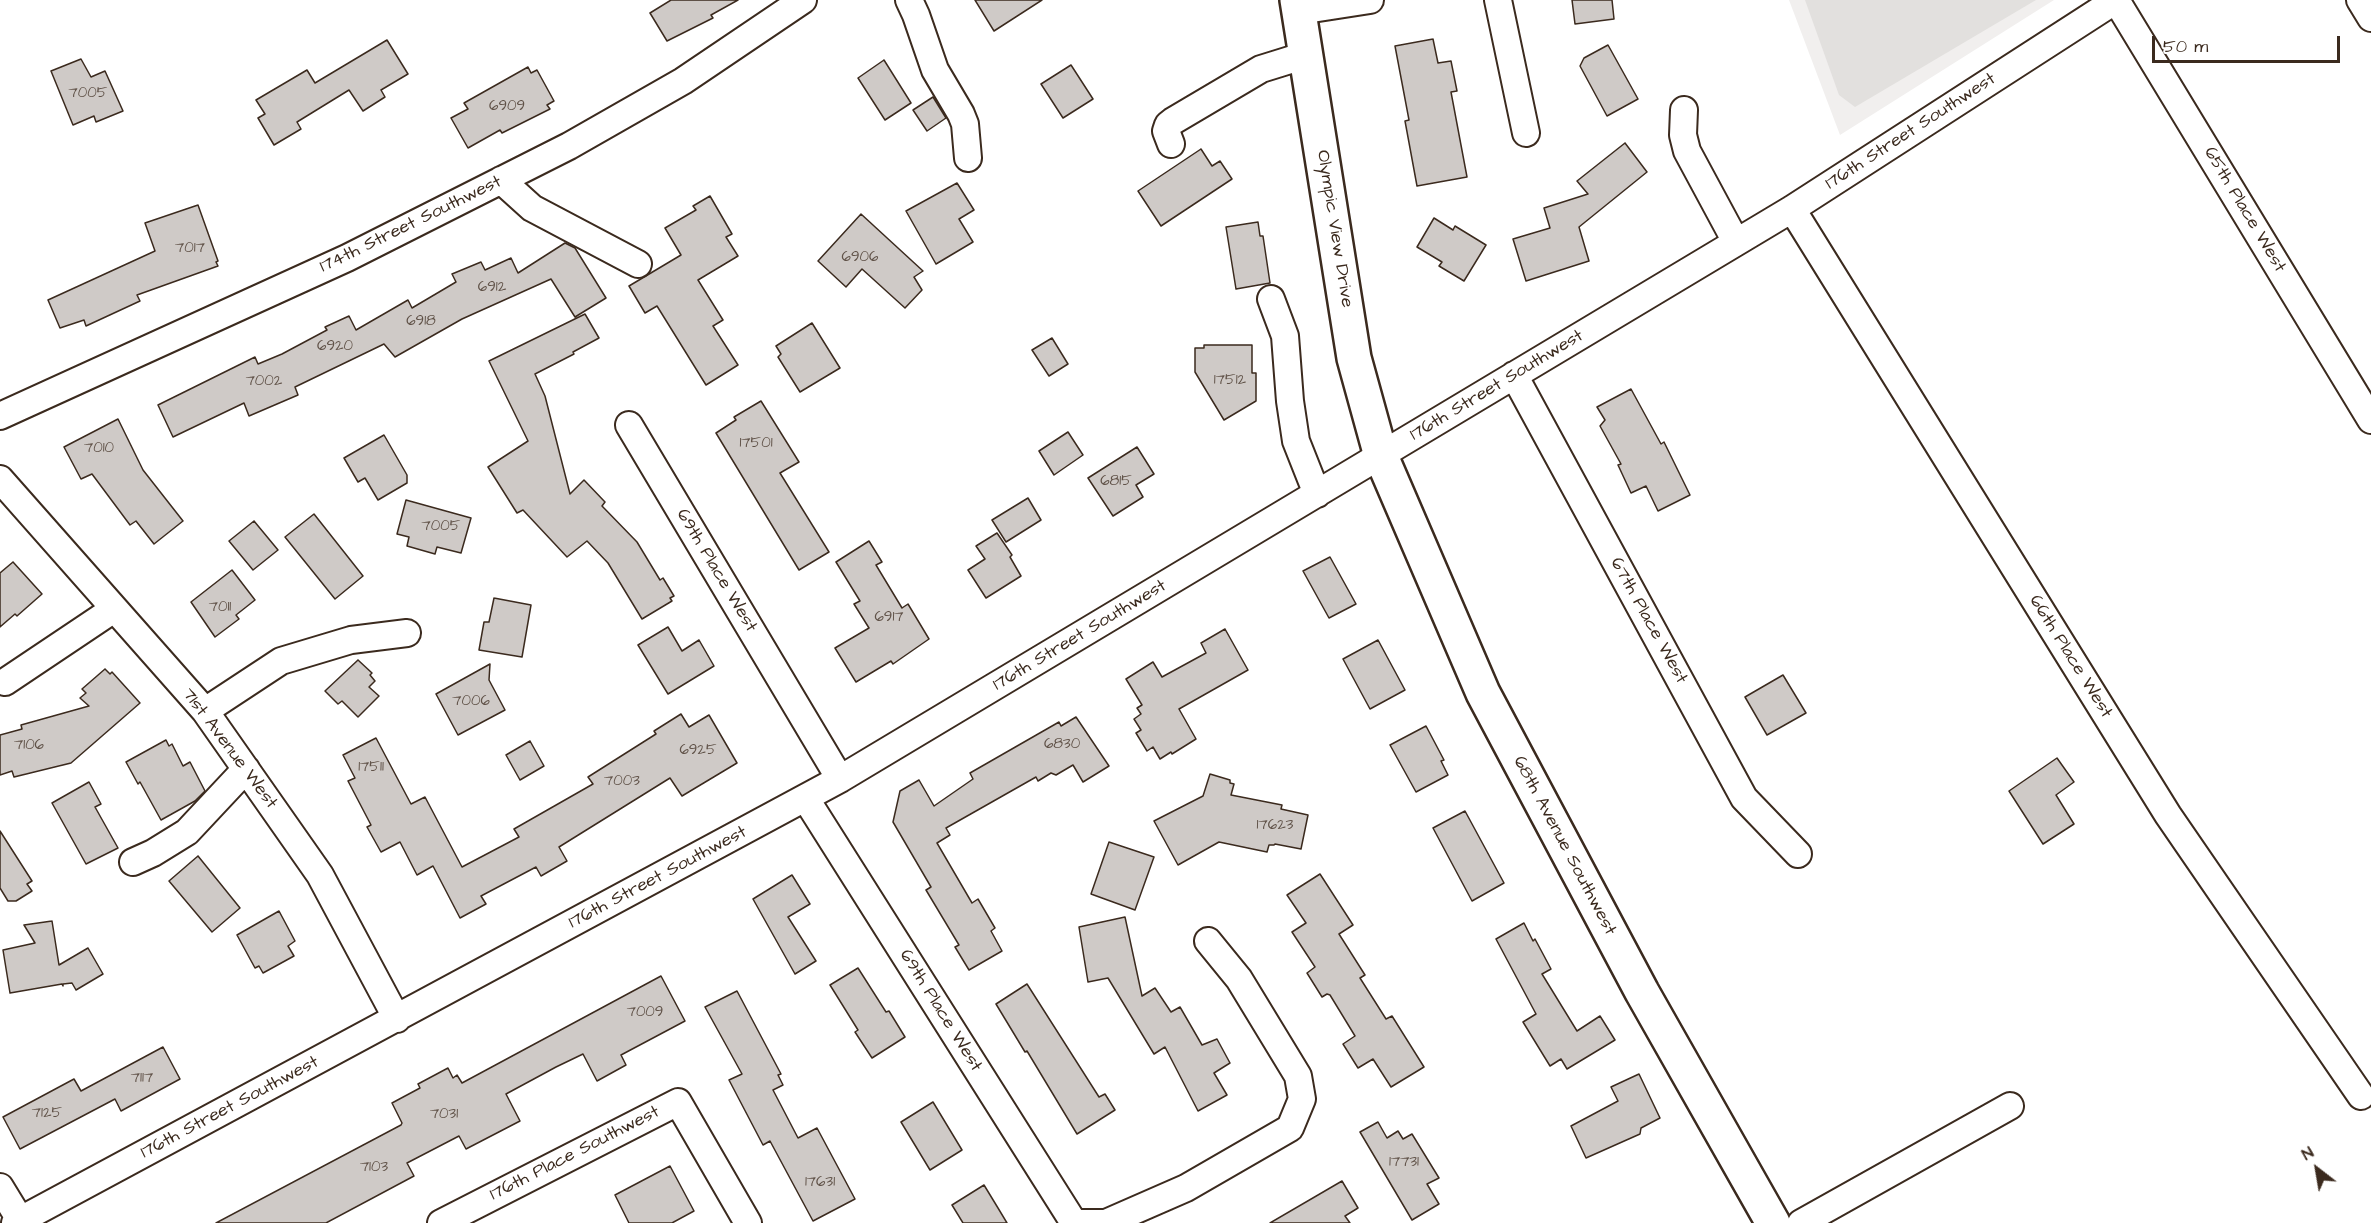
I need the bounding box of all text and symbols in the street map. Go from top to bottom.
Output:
scale bar [2155,24,2342,62]
text: 50 m [2163,34,2208,59]
street label: 176th Street Southwest [1822,69,2000,195]
house number: 7005 [69,85,107,103]
house number: 6909 [489,98,525,116]
street label: 65th Place West [2198,143,2290,277]
street label: Olympic View Drive [1311,149,1357,309]
street label: 174th Street Southwest [317,172,505,278]
house number: 7017 [175,240,205,258]
house number: 6906 [842,249,878,267]
house number: 6912 [478,279,506,297]
house number: 6918 [406,313,436,331]
street label: 176th Street Southwest [1406,326,1588,446]
house number: 6920 [317,338,353,356]
house number: 17512 [1214,372,1246,390]
house number: 7002 [246,373,282,391]
house number: 17501 [739,435,773,453]
house number: 7010 [84,440,114,458]
house number: 6815 [1100,473,1132,491]
street label: 69th Place West [671,506,761,636]
house number: 7005 [422,518,460,536]
street label: 67th Place West [1604,554,1692,688]
street label: 176th Street Southwest [989,576,1171,696]
street label: 66th Place West [2024,592,2116,722]
house number: 7011 [209,599,231,617]
house number: 6917 [874,609,904,627]
street label: 71st Avenue West [177,684,281,814]
house number: 7006 [452,693,490,711]
house number: 6830 [1044,736,1080,754]
house number: 7106 [14,737,44,755]
house number: 6925 [679,742,717,760]
street label: 68th Avenue Southwest [1508,753,1620,939]
house number: 17511 [358,759,384,777]
house number: 7003 [604,773,640,791]
house number: 17623 [1257,817,1293,835]
street label: 176th Street Southwest [565,822,751,934]
street label: 69th Place West [894,946,986,1076]
house number: 7009 [627,1004,663,1022]
street label: 176th Street Southwest [137,1052,323,1164]
house number: 7117 [131,1070,153,1088]
street label: 176th Place Southwest [487,1102,663,1206]
house number: 7125 [32,1105,62,1123]
house number: 7031 [430,1106,458,1124]
north arrow [2287,1139,2347,1199]
text: N [2298,1142,2318,1166]
house number: 17731 [1389,1154,1419,1172]
house number: 7103 [360,1159,388,1177]
house number: 17631 [805,1174,835,1192]

